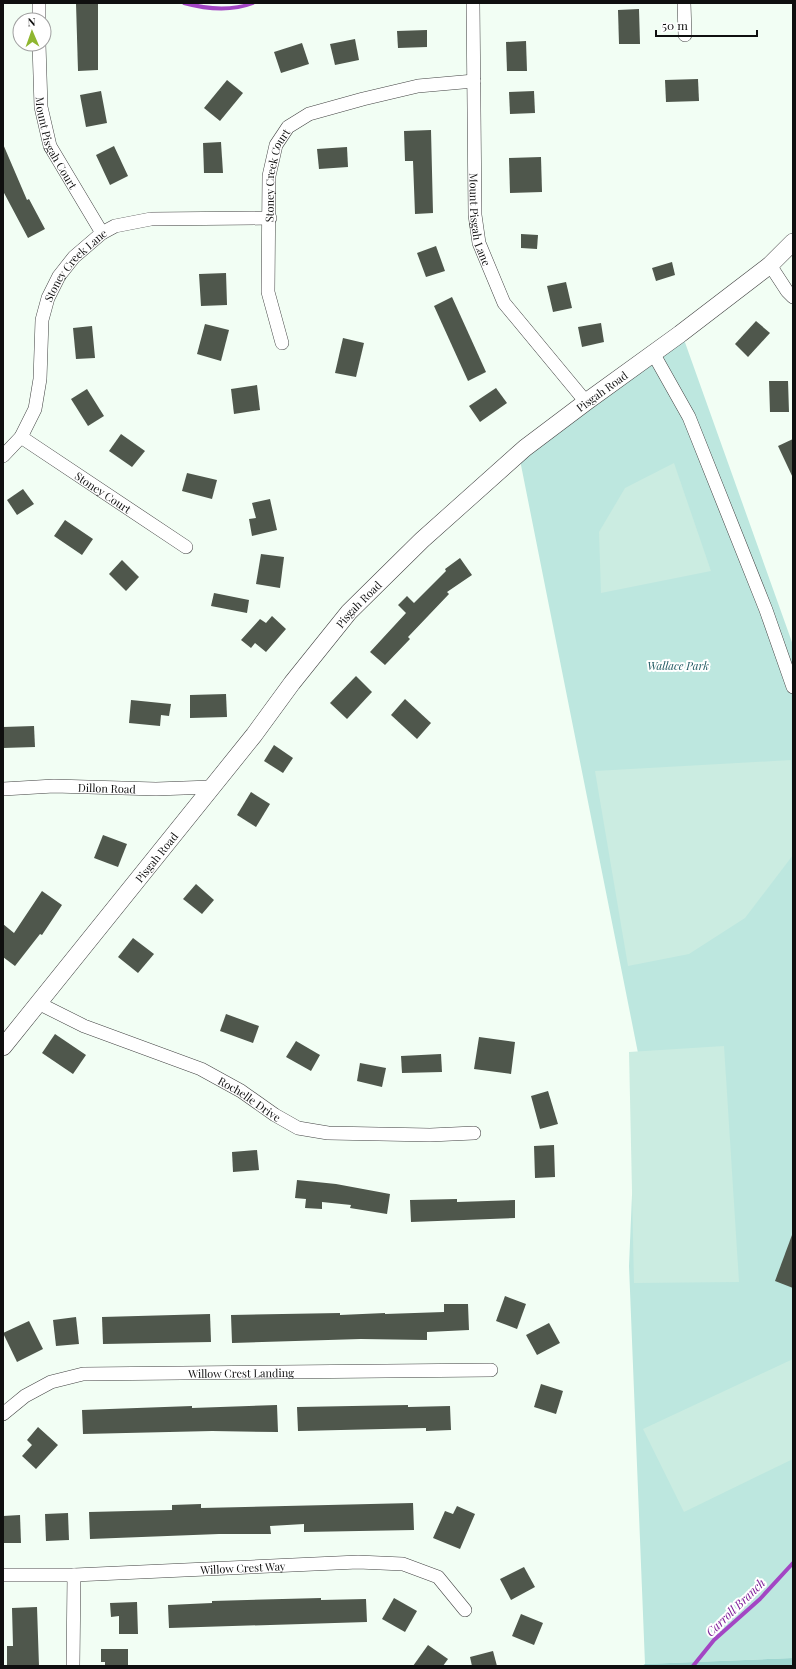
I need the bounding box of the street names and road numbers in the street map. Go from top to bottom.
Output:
street label: Mount Pisgah Court [33,96,81,191]
street label: Stoney Creek Court [261,125,293,222]
street label: Mount Pisgah Lane [467,173,495,268]
street label: Stoney Creek Lane [40,224,109,304]
street label: Pisgah Road [573,367,631,415]
street label: Stoney Court [72,468,135,516]
street label: Pisgah Road [332,577,385,631]
street label: Dillon Road [78,779,137,796]
street label: Pisgah Road [131,828,181,885]
street label: Rochelle Drive [216,1072,284,1125]
street label: Willow Crest Landing [187,1364,294,1380]
street label: Willow Crest Way [199,1558,286,1577]

